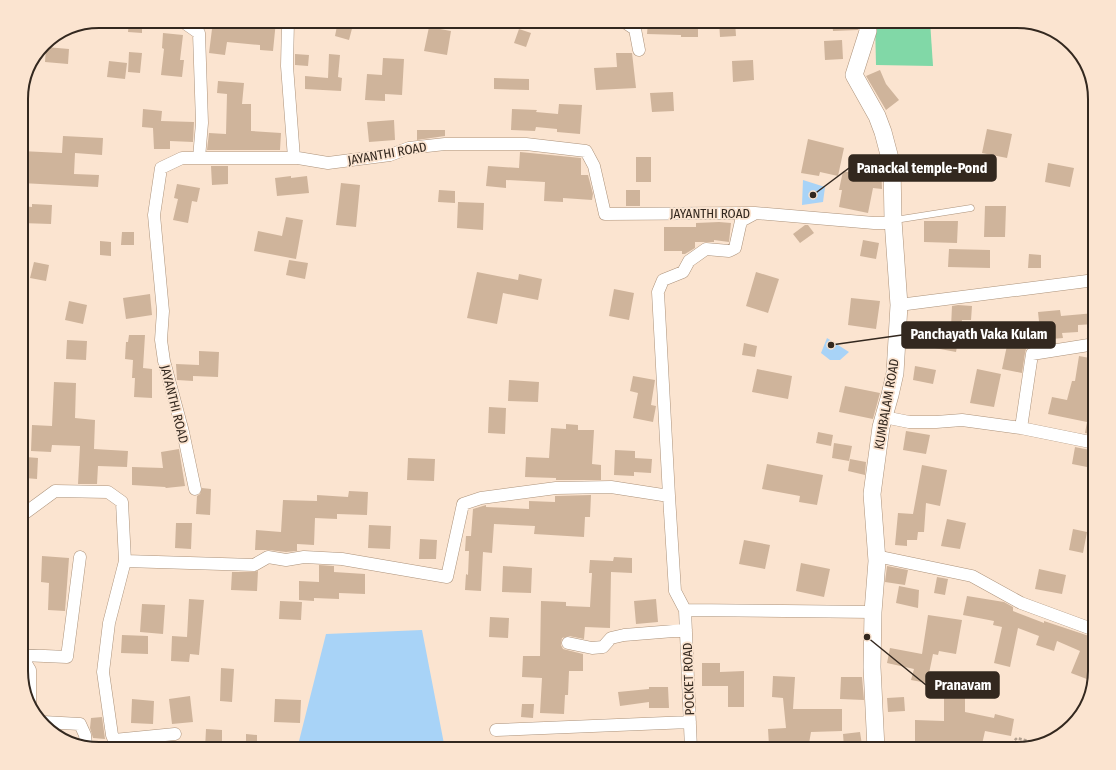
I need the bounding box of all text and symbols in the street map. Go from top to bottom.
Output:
street label: JAYANTHI ROAD [346,139,428,168]
callout: Panackal temple-Pond [849,155,996,181]
text: Panackal temple-Pond [857,160,987,177]
street label: JAYANTHI ROAD [670,206,750,221]
callout: Panchayath Vaka Kulam [902,322,1055,348]
text: Panchayath Vaka Kulam [910,326,1048,343]
street label: KUMBALAM ROAD [871,358,902,451]
street label: JAYANTHI ROAD [158,363,191,445]
street label: POCKET ROAD [680,642,697,716]
callout: Pranavam [926,672,999,698]
text: Pranavam [934,677,992,694]

